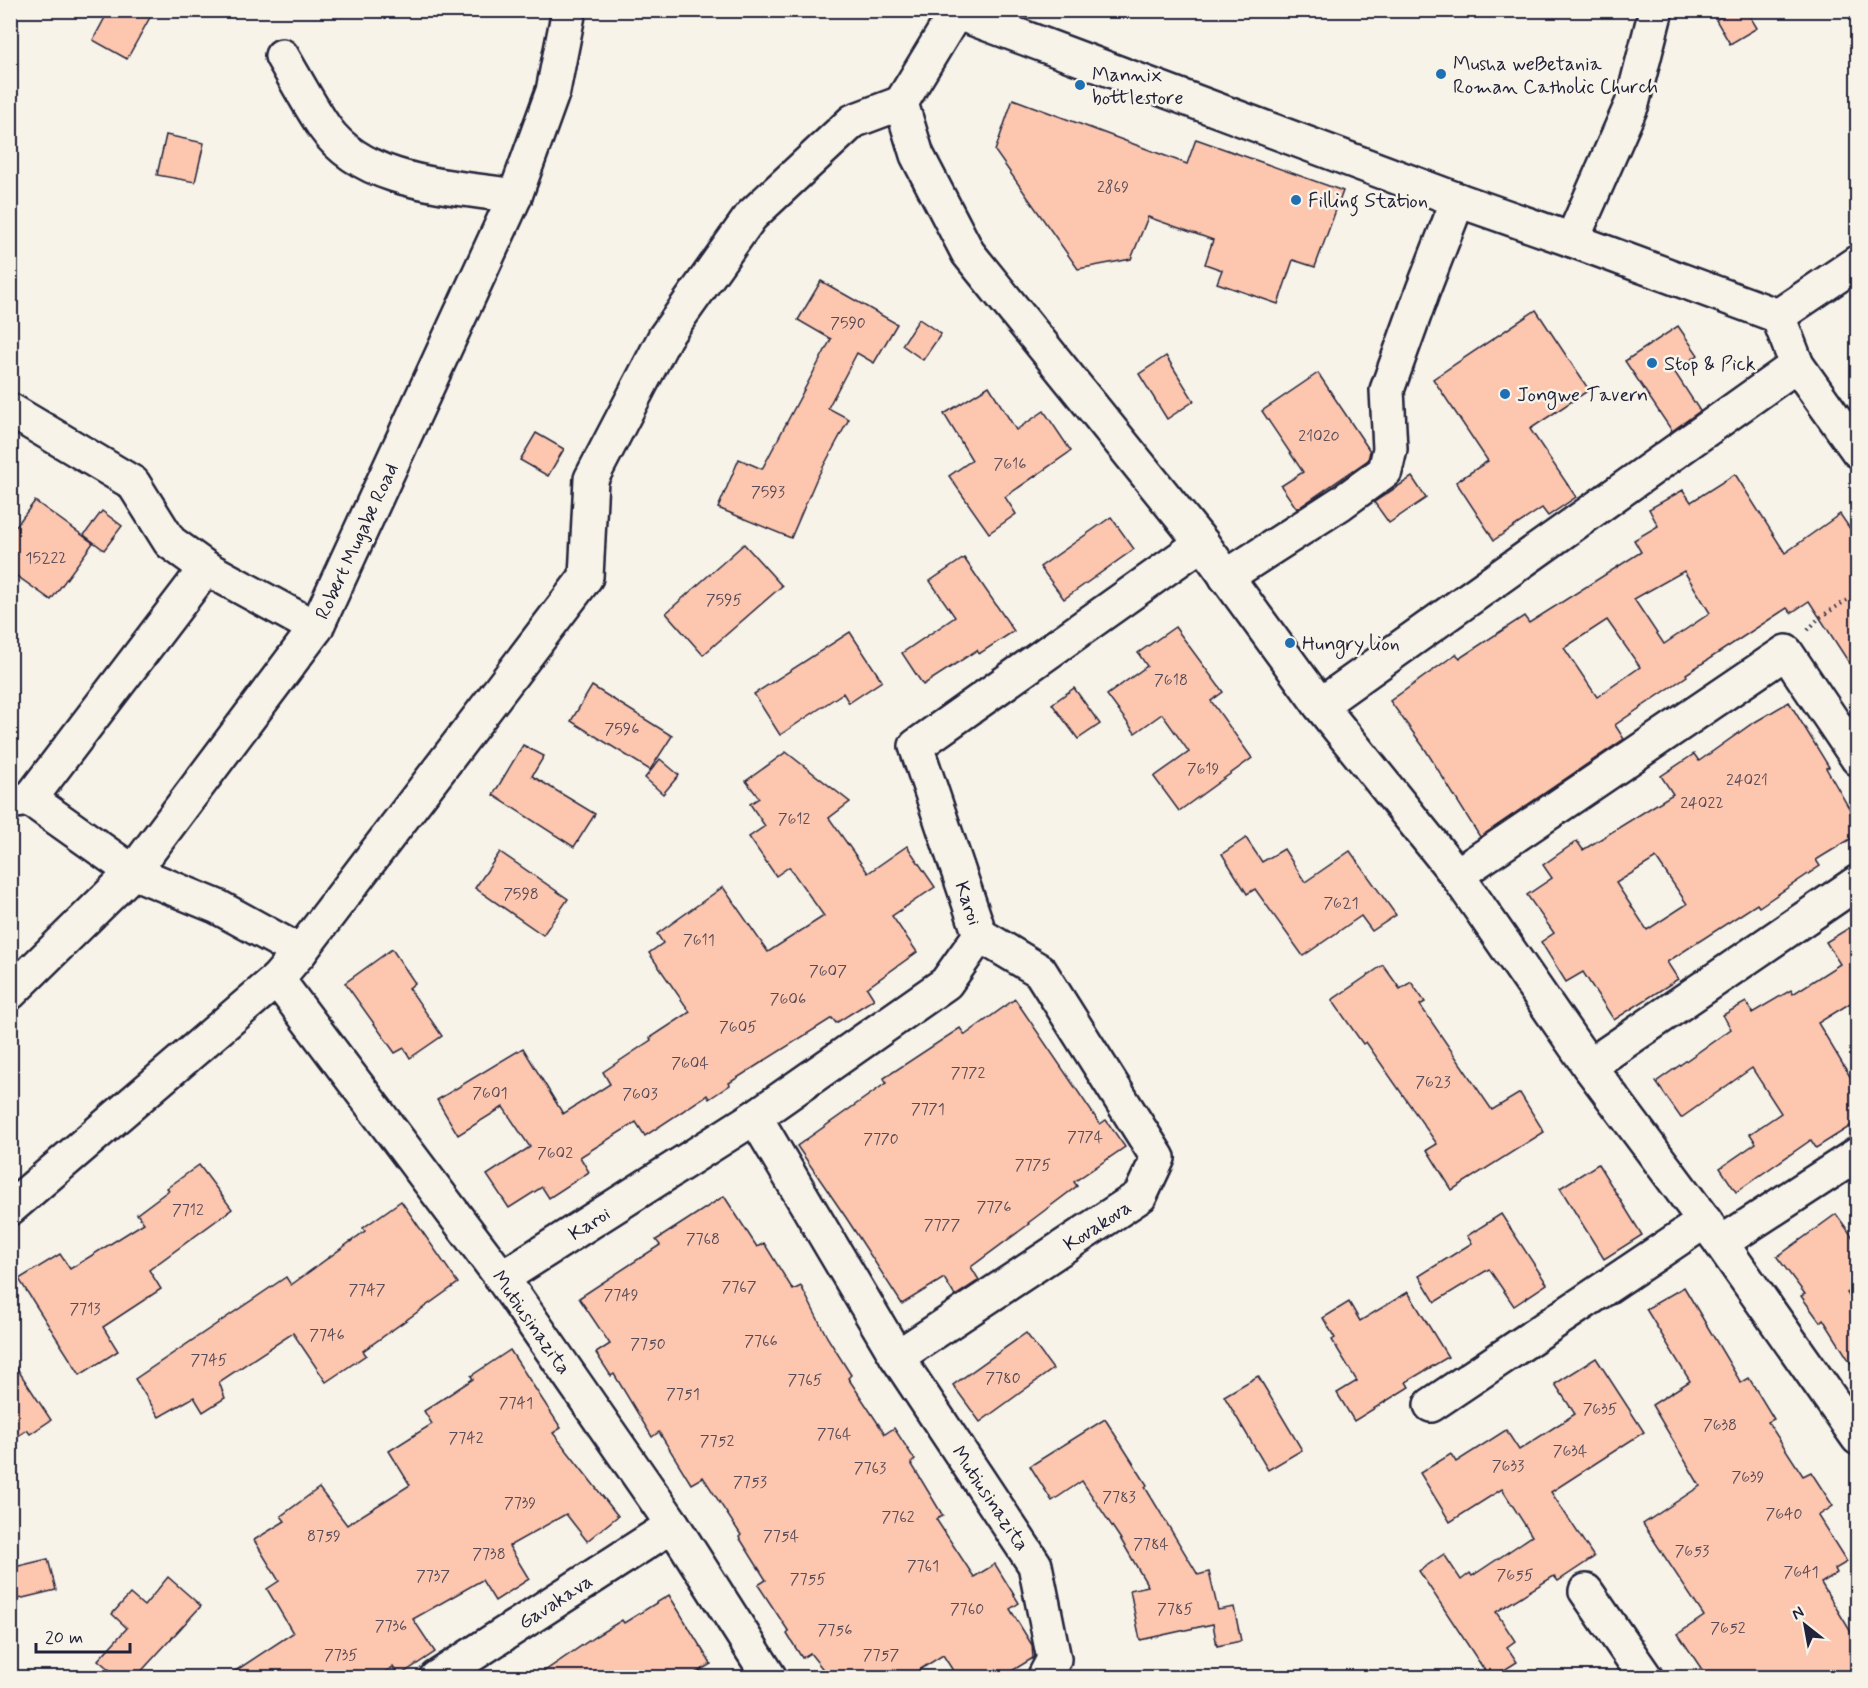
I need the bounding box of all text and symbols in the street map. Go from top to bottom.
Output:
place label: Musha weBetania Roman Catholic Church [1453,51,1658,101]
place label: Mannix bottlestore [1092,62,1184,112]
marker: Musha weBetania Roman Catholic Church [1434,67,1448,81]
marker: Mannix bottlestore [1073,78,1087,92]
house number: 2869 [1097,177,1129,198]
place label: Filling Station [1308,188,1428,217]
marker: Filling Station [1289,193,1303,207]
house number: 7590 [830,313,866,334]
place label: Stop & Pick [1664,351,1756,378]
marker: Stop & Pick [1645,356,1659,370]
place label: Jongwe Tavern [1517,382,1648,410]
marker: Jongwe Tavern [1498,387,1512,401]
house number: 21020 [1298,426,1340,447]
house number: 7616 [994,454,1026,475]
street label: Robert Mugabe Road [309,459,405,624]
house number: 7593 [751,482,785,503]
house number: 15222 [25,548,67,569]
house number: 7595 [706,590,742,611]
place label: Hungry lion [1302,631,1400,659]
marker: Hungry lion [1283,636,1297,650]
house number: 7618 [1154,670,1188,691]
house number: 7596 [605,719,639,740]
house number: 7619 [1187,759,1219,780]
house number: 24021 [1726,770,1768,791]
house number: 24022 [1680,793,1724,814]
house number: 7612 [778,809,810,830]
street label: Karoi [948,878,988,929]
house number: 7598 [503,884,539,905]
house number: 7621 [1323,893,1359,914]
house number: 7611 [683,930,715,951]
house number: 7607 [809,961,847,982]
house number: 7606 [770,989,806,1010]
house number: 7605 [719,1017,757,1038]
house number: 7604 [671,1053,709,1074]
house number: 7772 [951,1063,985,1084]
house number: 7623 [1415,1072,1451,1093]
house number: 7601 [472,1083,508,1104]
house number: 7603 [622,1084,658,1105]
house number: 7771 [911,1099,945,1120]
house number: 7774 [1067,1127,1103,1148]
house number: 7770 [863,1129,899,1150]
house number: 7602 [537,1143,573,1164]
house number: 7775 [1015,1155,1051,1176]
street label: Kovakova [1059,1194,1137,1258]
house number: 7776 [977,1197,1011,1218]
house number: 7712 [172,1200,204,1221]
street label: Karoi [564,1201,616,1248]
house number: 7777 [924,1215,960,1236]
house number: 7768 [686,1229,720,1250]
street label: Mutiusinazita [485,1265,577,1380]
house number: 7767 [721,1277,757,1298]
house number: 7747 [349,1280,386,1301]
house number: 7749 [603,1285,639,1306]
house number: 7713 [69,1299,101,1320]
house number: 7746 [309,1325,345,1346]
house number: 7766 [744,1331,778,1352]
house number: 7750 [630,1334,666,1355]
house number: 7745 [191,1350,227,1371]
house number: 7780 [985,1368,1021,1389]
house number: 7765 [788,1370,822,1391]
house number: 7751 [666,1384,700,1405]
house number: 7741 [499,1393,533,1414]
house number: 7635 [1583,1399,1617,1420]
house number: 7638 [1703,1415,1737,1436]
house number: 7764 [817,1424,851,1445]
house number: 7742 [448,1428,484,1449]
house number: 7752 [700,1431,734,1452]
street label: Mutiusinazita [945,1441,1035,1557]
house number: 7634 [1553,1441,1587,1462]
house number: 7633 [1492,1456,1524,1477]
house number: 7763 [854,1458,886,1479]
house number: 7639 [1732,1467,1765,1488]
house number: 7753 [733,1472,767,1493]
house number: 7783 [1102,1487,1136,1508]
house number: 7739 [504,1493,536,1514]
house number: 7640 [1766,1504,1803,1525]
house number: 7762 [881,1507,915,1528]
house number: 8759 [307,1526,341,1547]
house number: 7754 [763,1526,799,1547]
house number: 7784 [1133,1534,1169,1555]
house number: 7653 [1675,1541,1709,1562]
house number: 7738 [472,1544,506,1565]
house number: 7761 [907,1556,939,1577]
house number: 7641 [1783,1562,1819,1583]
house number: 7655 [1496,1565,1534,1586]
house number: 7737 [416,1566,450,1587]
street label: Gavakava [513,1568,598,1636]
house number: 7755 [790,1569,826,1590]
north arrow [1775,1595,1835,1655]
house number: 7760 [950,1599,984,1620]
house number: 7785 [1157,1599,1193,1620]
text: N [1788,1602,1808,1625]
scale bar [36,1616,130,1654]
house number: 7736 [375,1616,407,1637]
house number: 7652 [1710,1618,1746,1639]
house number: 7756 [818,1620,852,1641]
text: 20 m [45,1626,83,1650]
house number: 7735 [324,1645,358,1666]
house number: 7757 [863,1645,899,1666]

